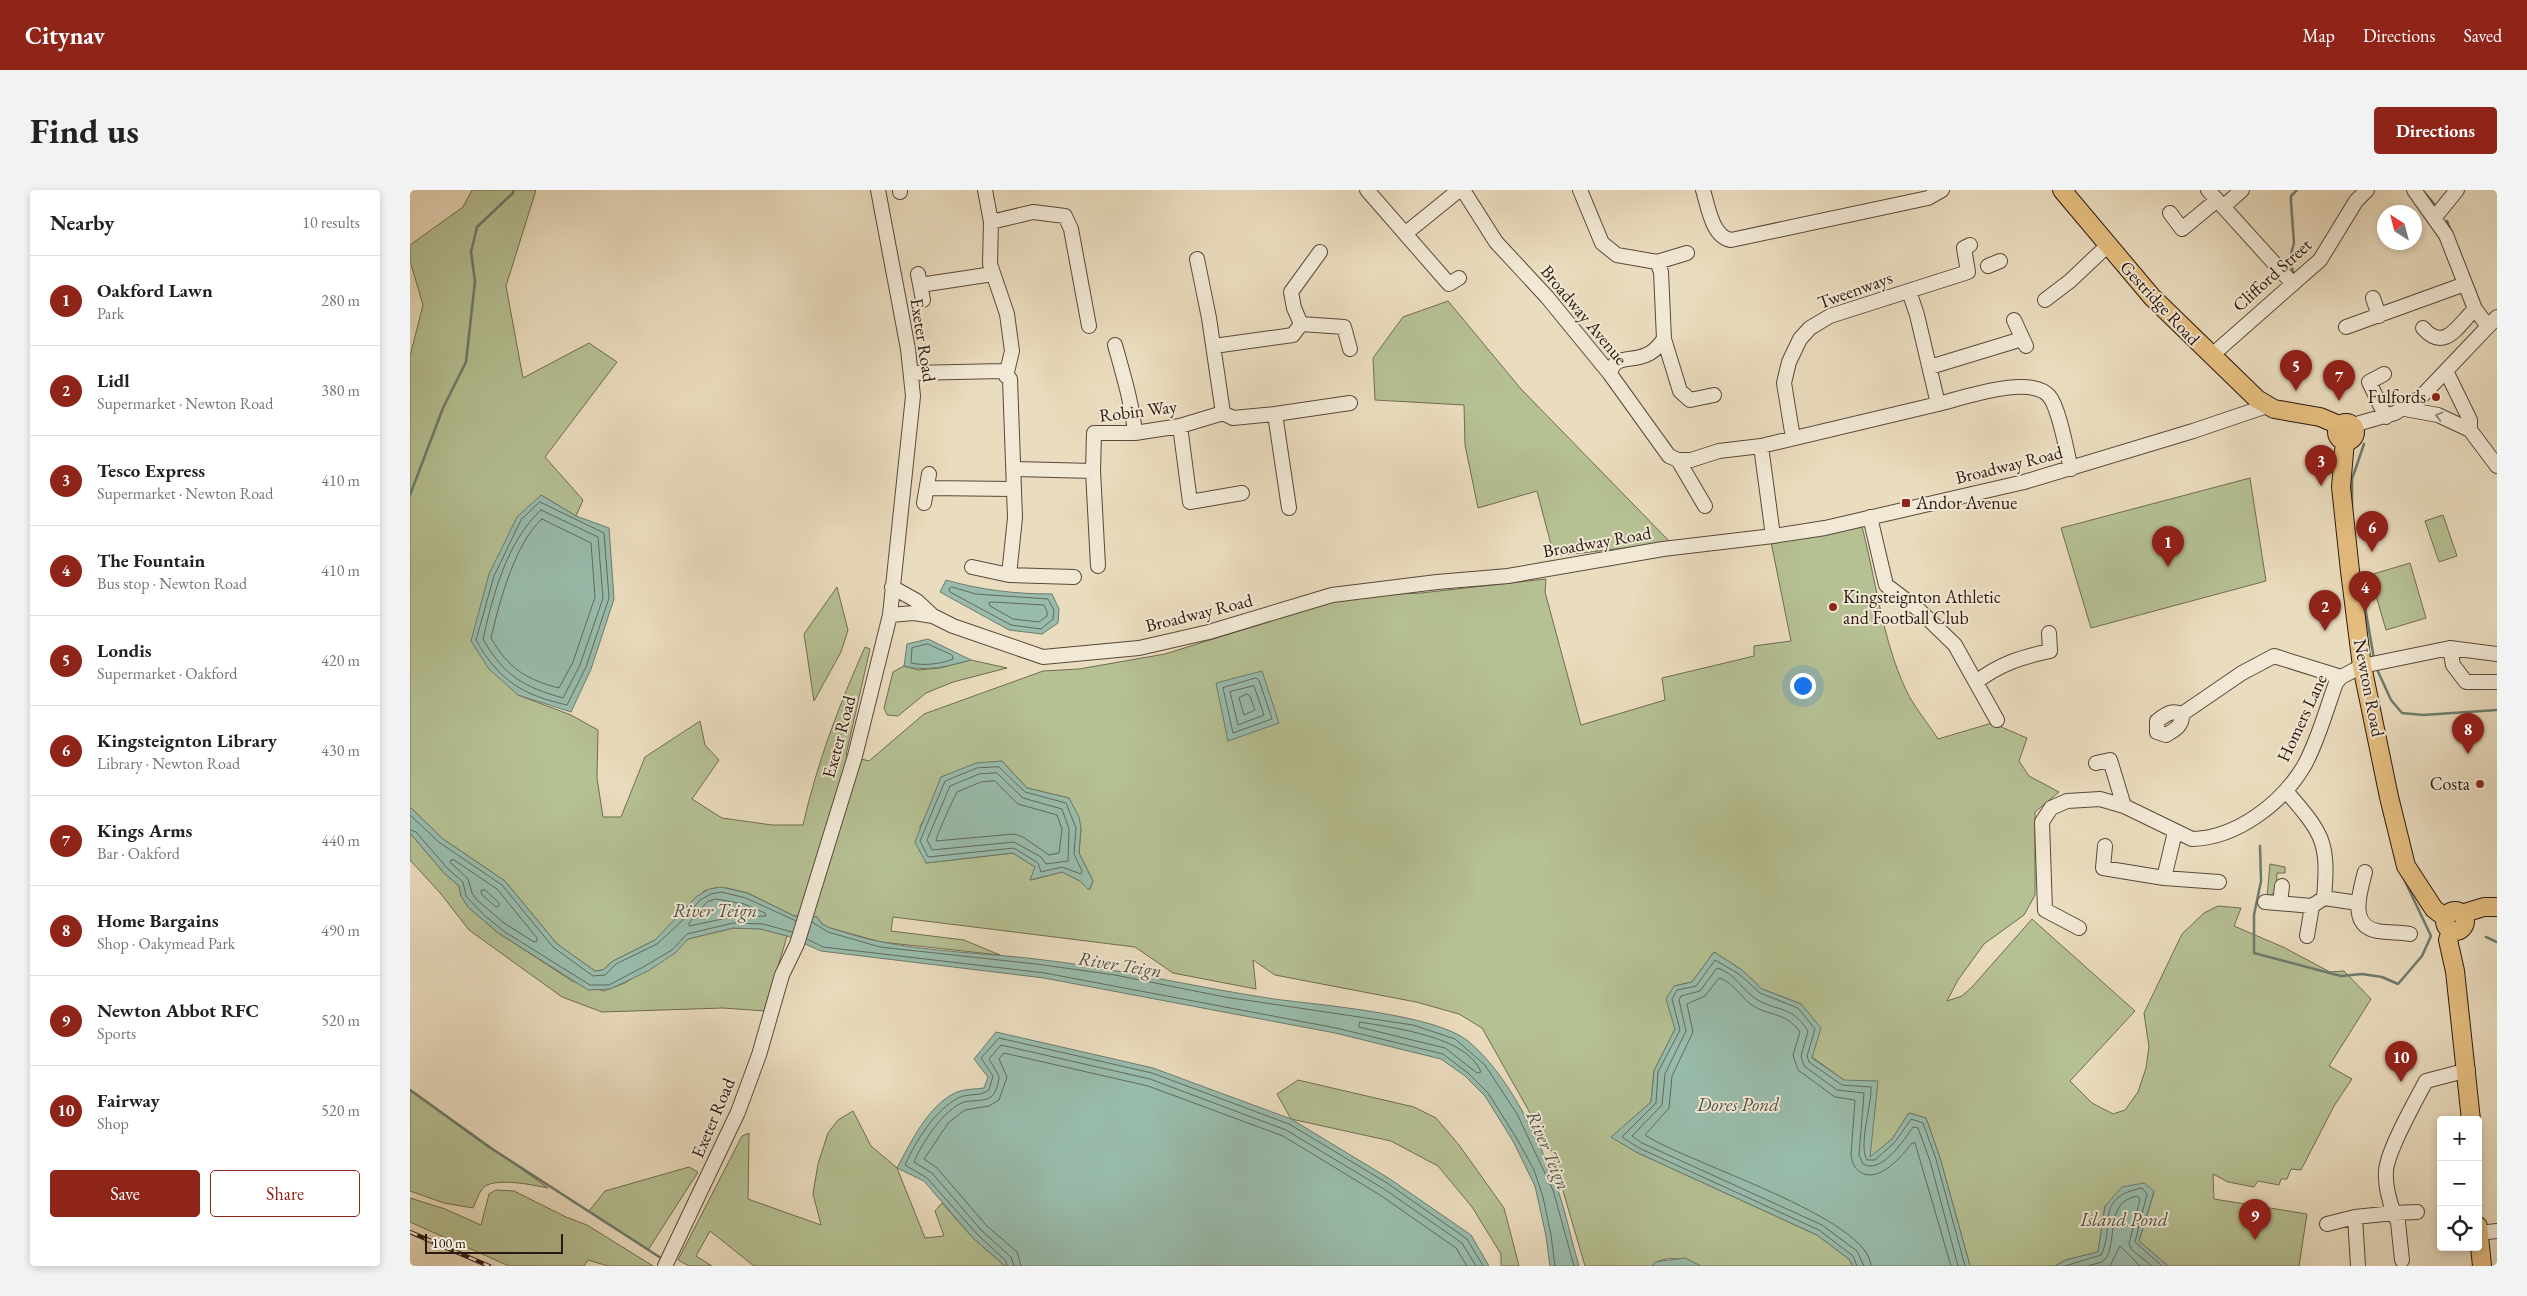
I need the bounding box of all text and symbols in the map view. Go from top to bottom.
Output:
text: Citynav [25,20,105,51]
text: Map [2303,24,2335,47]
text: Directions [2363,24,2435,47]
text: Saved [2463,24,2502,47]
button: Directions [2374,107,2497,154]
text: Find us [30,108,139,153]
north arrow [2377,205,2422,250]
text: Nearby [50,209,114,236]
text: 10 results [302,212,360,233]
street label: Clifford Street [2227,233,2316,316]
street label: Gestridge Road [2115,256,2206,350]
street label: Broadway Avenue [1536,260,1633,369]
street label: Tweenways [1814,265,1895,314]
text: Oakford Lawn [97,278,213,303]
text: 1 [62,290,70,311]
text: 280 m [321,290,360,311]
street label: Exeter Road [906,296,942,384]
text: Park [97,303,124,324]
pin: 5 [2280,350,2312,391]
pin: 7 [2323,360,2355,401]
text: Lidl [97,368,130,393]
text: 2 [62,380,70,401]
text: 380 m [321,380,360,401]
place label: Fulfords [2368,385,2426,408]
marker: Fulfords [2430,391,2442,403]
text: Supermarket · Newton Road [97,393,273,414]
street label: Robin Way [1098,394,1178,427]
one-way arrow [2435,411,2443,421]
street label: Broadway Road [1953,440,2066,489]
pin: 3 [2305,445,2337,486]
text: Tesco Express [97,458,205,483]
text: 3 [62,470,70,491]
text: 410 m [321,470,360,491]
text: Supermarket · Newton Road [97,483,273,504]
place label: Andor Avenue [1915,491,2017,514]
marker: Andor Avenue [1900,497,1912,509]
pin: 6 [2356,511,2388,552]
street label: Broadway Road [1541,521,1654,562]
pin: 1 [2152,526,2184,567]
text: The Fountain [97,548,205,573]
text: 4 [62,560,70,581]
text: 410 m [321,560,360,581]
pin: 4 [2349,571,2381,612]
text: Bus stop · Newton Road [97,573,247,594]
place label: Kingsteignton Athletic and Football Club [1843,585,2001,629]
street label: Broadway Road [1143,588,1256,637]
pin: 2 [2309,590,2341,631]
marker: Kingsteignton Athletic and Football Club [1827,601,1839,613]
street label: Newton Road [2349,637,2390,740]
text: Londis [97,638,152,663]
text: 5 [62,650,70,671]
text: 420 m [321,650,360,671]
text: Supermarket · Oakford [97,663,237,684]
street label: Homers Lane [2271,670,2332,765]
your location [1790,673,1816,699]
street label: Exeter Road [816,692,861,781]
pin: 8 [2452,713,2484,754]
text: Kingsteignton Library [97,728,277,753]
text: 6 [62,740,70,761]
text: 430 m [321,740,360,761]
text: Library · Newton Road [97,753,240,774]
place label: Costa [2430,772,2471,795]
marker: Costa [2474,778,2486,790]
text: Kings Arms [97,818,192,843]
text: 7 [62,830,70,851]
text: 440 m [321,830,360,851]
text: Bar · Oakford [97,843,180,864]
water label: River Teign [673,898,757,923]
text: Home Bargains [97,908,219,933]
text: 8 [62,920,70,941]
text: 490 m [321,920,360,941]
text: Shop · Oakymead Park [97,933,235,954]
water label: River Teign [1076,946,1164,983]
text: Newton Abbot RFC [97,998,259,1023]
text: 9 [62,1010,70,1031]
text: 520 m [321,1010,360,1031]
text: Sports [97,1023,136,1044]
pin: 10 [2385,1041,2417,1082]
street label: Exeter Road [685,1074,740,1161]
text: Fairway [97,1088,160,1113]
water label: Dores Pond [1696,1092,1779,1117]
text: 10 [58,1100,74,1121]
text: 520 m [321,1100,360,1121]
water label: River Teign [1521,1106,1577,1194]
text: Shop [97,1113,129,1134]
map controls [2437,1116,2482,1251]
button: + [2437,1116,2482,1161]
button: − [2437,1161,2482,1206]
button: Save [50,1170,200,1217]
button: Share [210,1170,360,1217]
pin: 9 [2239,1199,2271,1240]
button: locate [2437,1206,2482,1251]
water label: Island Pond [2079,1207,2168,1232]
scale bar [425,1231,562,1254]
text: 100 m [432,1234,466,1252]

